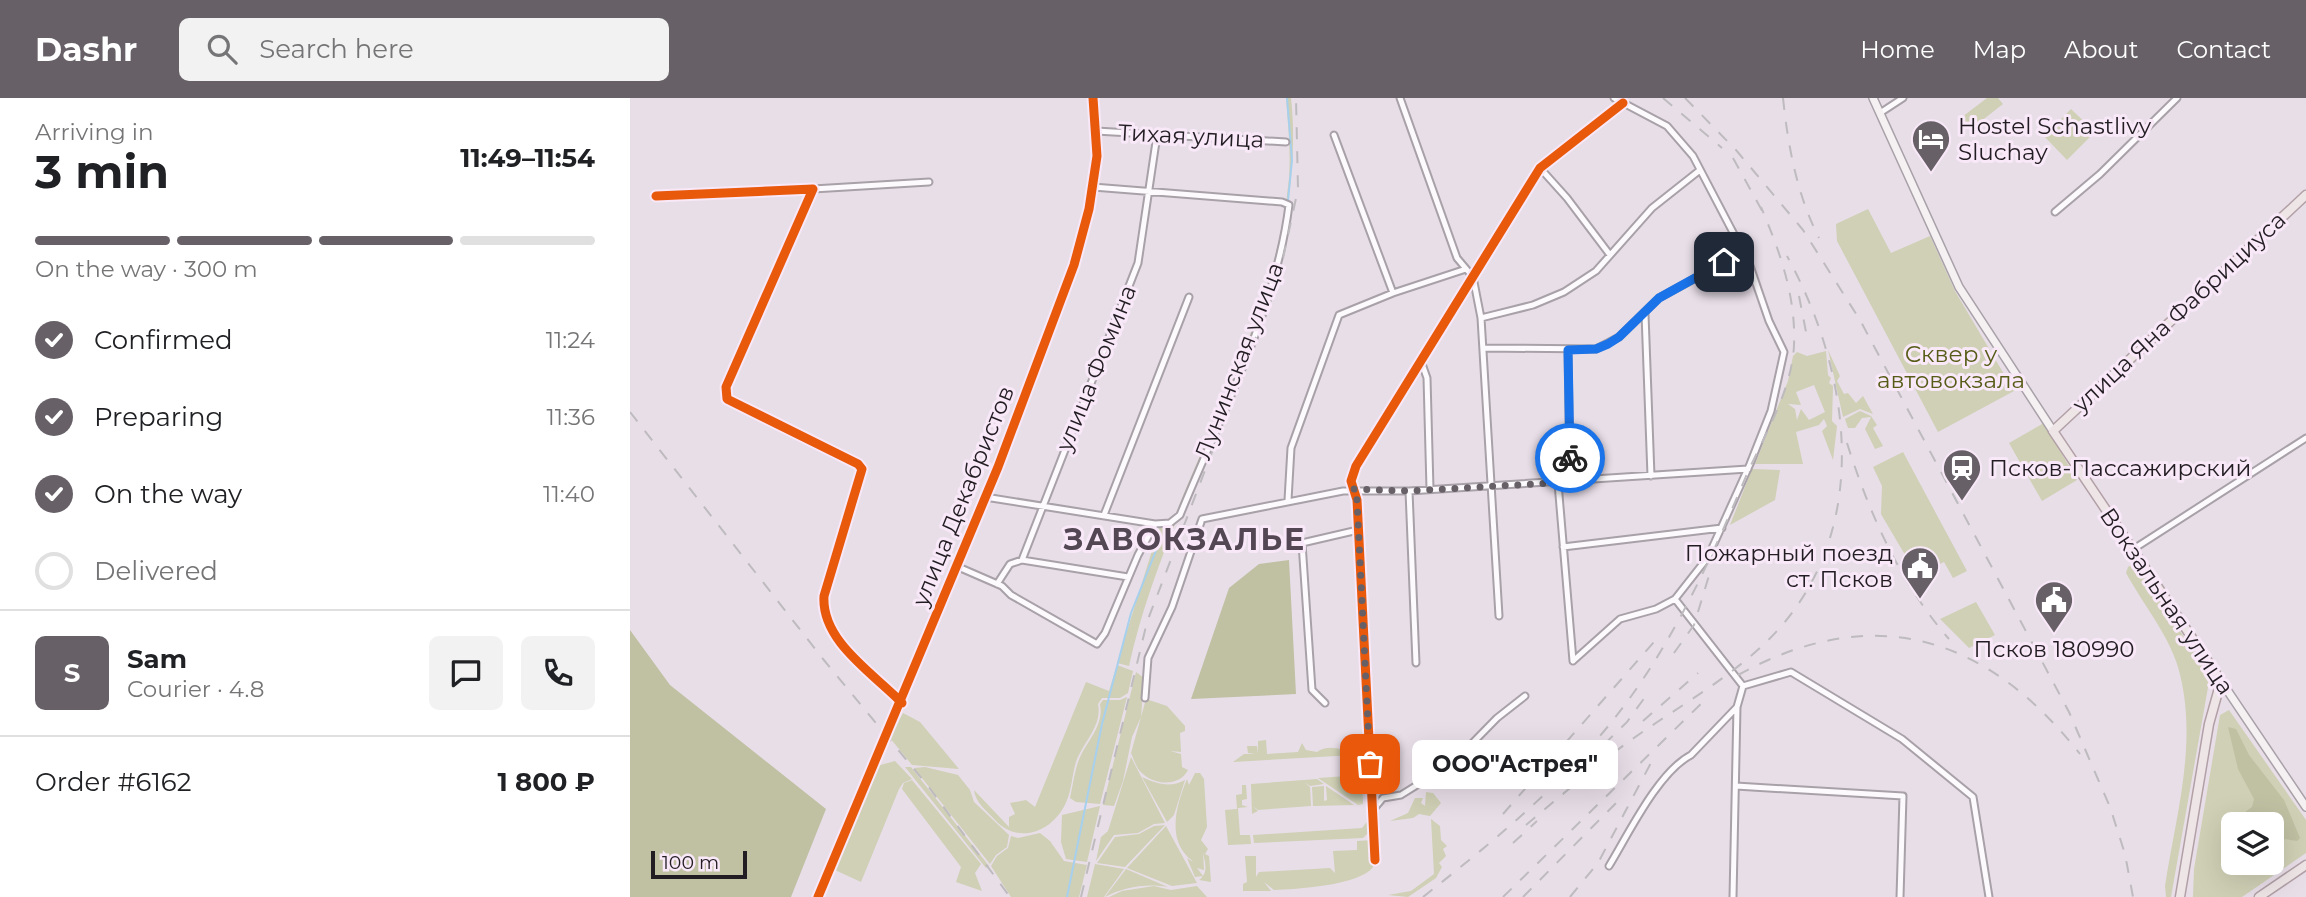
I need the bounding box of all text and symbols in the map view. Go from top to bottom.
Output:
search box [179,18,669,81]
text: Dashr [35,29,137,69]
icon: search [203,30,241,68]
text: Search here [259,33,414,65]
text: Home [1860,35,1935,64]
text: Map [1973,35,2026,64]
text: About [2064,35,2138,64]
text: Contact [2176,35,2271,64]
place label: Hostel Schastlivy Sluchay [1958,112,2152,166]
text: Arriving in [35,118,154,146]
street label: Тихая улица [1117,118,1265,154]
hotel icon: Hostel Schastlivy Sluchay [1910,118,1952,173]
text: 11:49–11:54 [460,142,595,174]
text: 3 min [35,143,169,200]
street label: улица Яна Фабрициуса [2066,206,2291,419]
pin [1694,232,1754,292]
icon: home [1705,243,1743,281]
text: On the way · 300 m [35,255,258,283]
street label: Лунинская улица [1188,258,1290,464]
street label: улица Фомина [1050,281,1142,456]
icon: check [35,321,73,359]
text: Confirmed [94,324,233,356]
text: 11:24 [546,326,595,354]
park label: Сквер у автовокзала [1877,340,2025,394]
street label: улица Декабристов [906,382,1020,611]
icon: check [35,398,73,436]
text: Preparing [94,401,223,433]
text: 11:36 [547,403,595,431]
courier [1535,423,1605,493]
icon: bike [1551,439,1589,477]
station icon: Псков-Пассажирский [1941,447,1983,502]
place label: Псков-Пассажирский [1989,454,2251,482]
icon: check [35,475,73,513]
text: On the way [94,478,242,510]
text: 11:40 [543,480,595,508]
street label: Вокзальная улица [2094,502,2240,700]
district label: ЗАВОКЗАЛЬЕ [1063,521,1306,558]
place label: Пожарный поезд ст. Псков [1685,539,1893,593]
public building icon: Пожарный поезд ст. Псков [1899,545,1941,600]
text: Delivered [94,555,218,587]
public building icon: Псков 180990 [2033,579,2075,634]
place label: Псков 180990 [1974,635,2134,663]
button: chat [429,636,503,710]
button: phone [521,636,595,710]
text: Sam [127,643,187,675]
text: S [64,657,80,689]
text: Courier · 4.8 [127,675,264,703]
pin [1340,734,1400,794]
callout: ООО"Астрея" [1412,740,1618,788]
icon: bag [1351,745,1389,783]
text: ООО"Астрея" [1432,750,1598,778]
text: Order #6162 [35,766,191,798]
text: 1 800 ₽ [497,766,595,798]
map controls [2221,812,2284,875]
button: layers [2221,812,2284,875]
scale bar [651,848,747,880]
text: 100 m [662,851,719,874]

